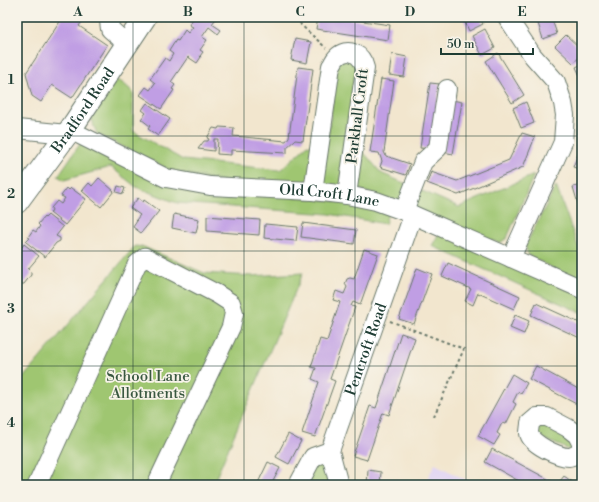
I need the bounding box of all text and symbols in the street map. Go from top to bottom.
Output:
text: A [72,4,83,20]
text: B [183,4,193,20]
text: C [295,4,305,20]
text: D [405,4,415,20]
text: E [517,4,527,20]
scale bar [441,30,533,56]
text: 50 m [447,37,475,52]
street label: Bradford Road [47,64,119,158]
street label: Parkhall Croft [342,67,373,165]
text: 1 [8,72,15,88]
street label: Old Croft Lane [279,180,381,212]
text: 2 [7,186,15,202]
street label: Pencroft Road [341,300,391,398]
text: 3 [7,301,15,317]
park label: School Lane Allotments [106,367,190,403]
text: 4 [7,415,16,431]

